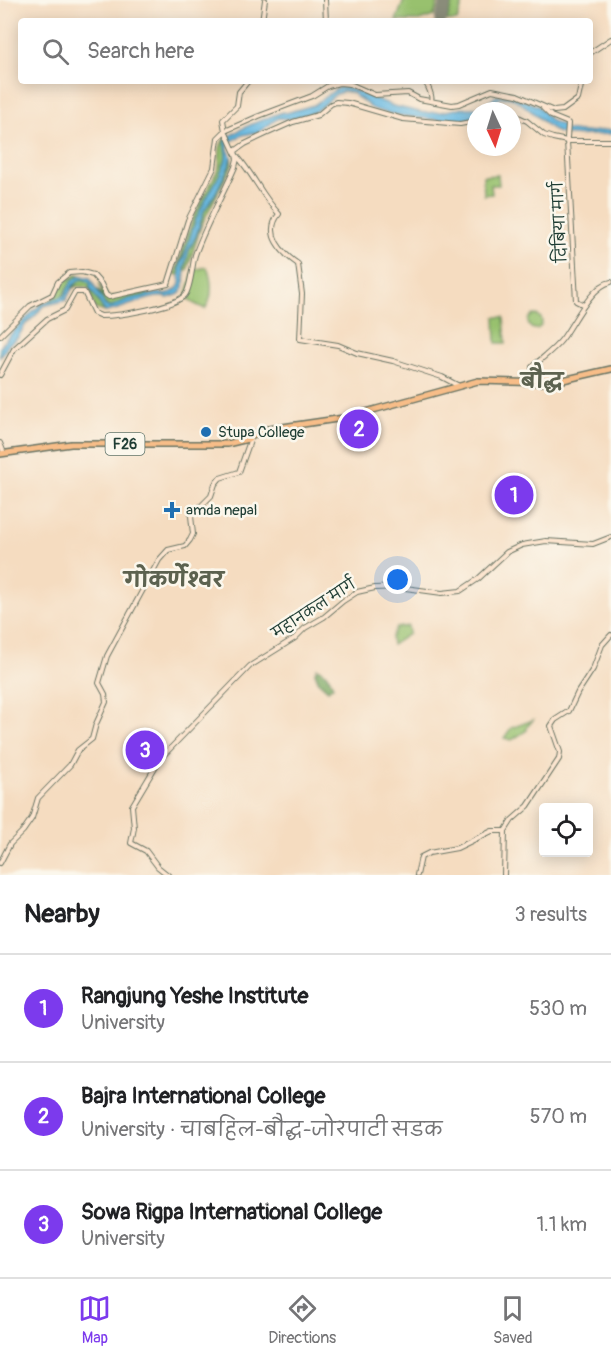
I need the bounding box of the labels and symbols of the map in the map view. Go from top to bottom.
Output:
north arrow [467,102,521,156]
street label: दिबिया मार्ग [545,181,572,264]
district label: बौद्ध [519,361,565,395]
pin: 2 [340,406,378,452]
place label: Stupa College [218,423,305,442]
marker: Stupa College [199,425,213,439]
road number: F26 [106,433,144,455]
pin: 1 [494,472,534,518]
marker: amda nepal [163,501,181,519]
place label: amda nepal [186,501,257,520]
district label: गोकर्णेश्वर [122,562,226,594]
your location [383,565,412,594]
street label: महानकल मार्ग [266,572,360,644]
pin: 3 [126,728,164,772]

